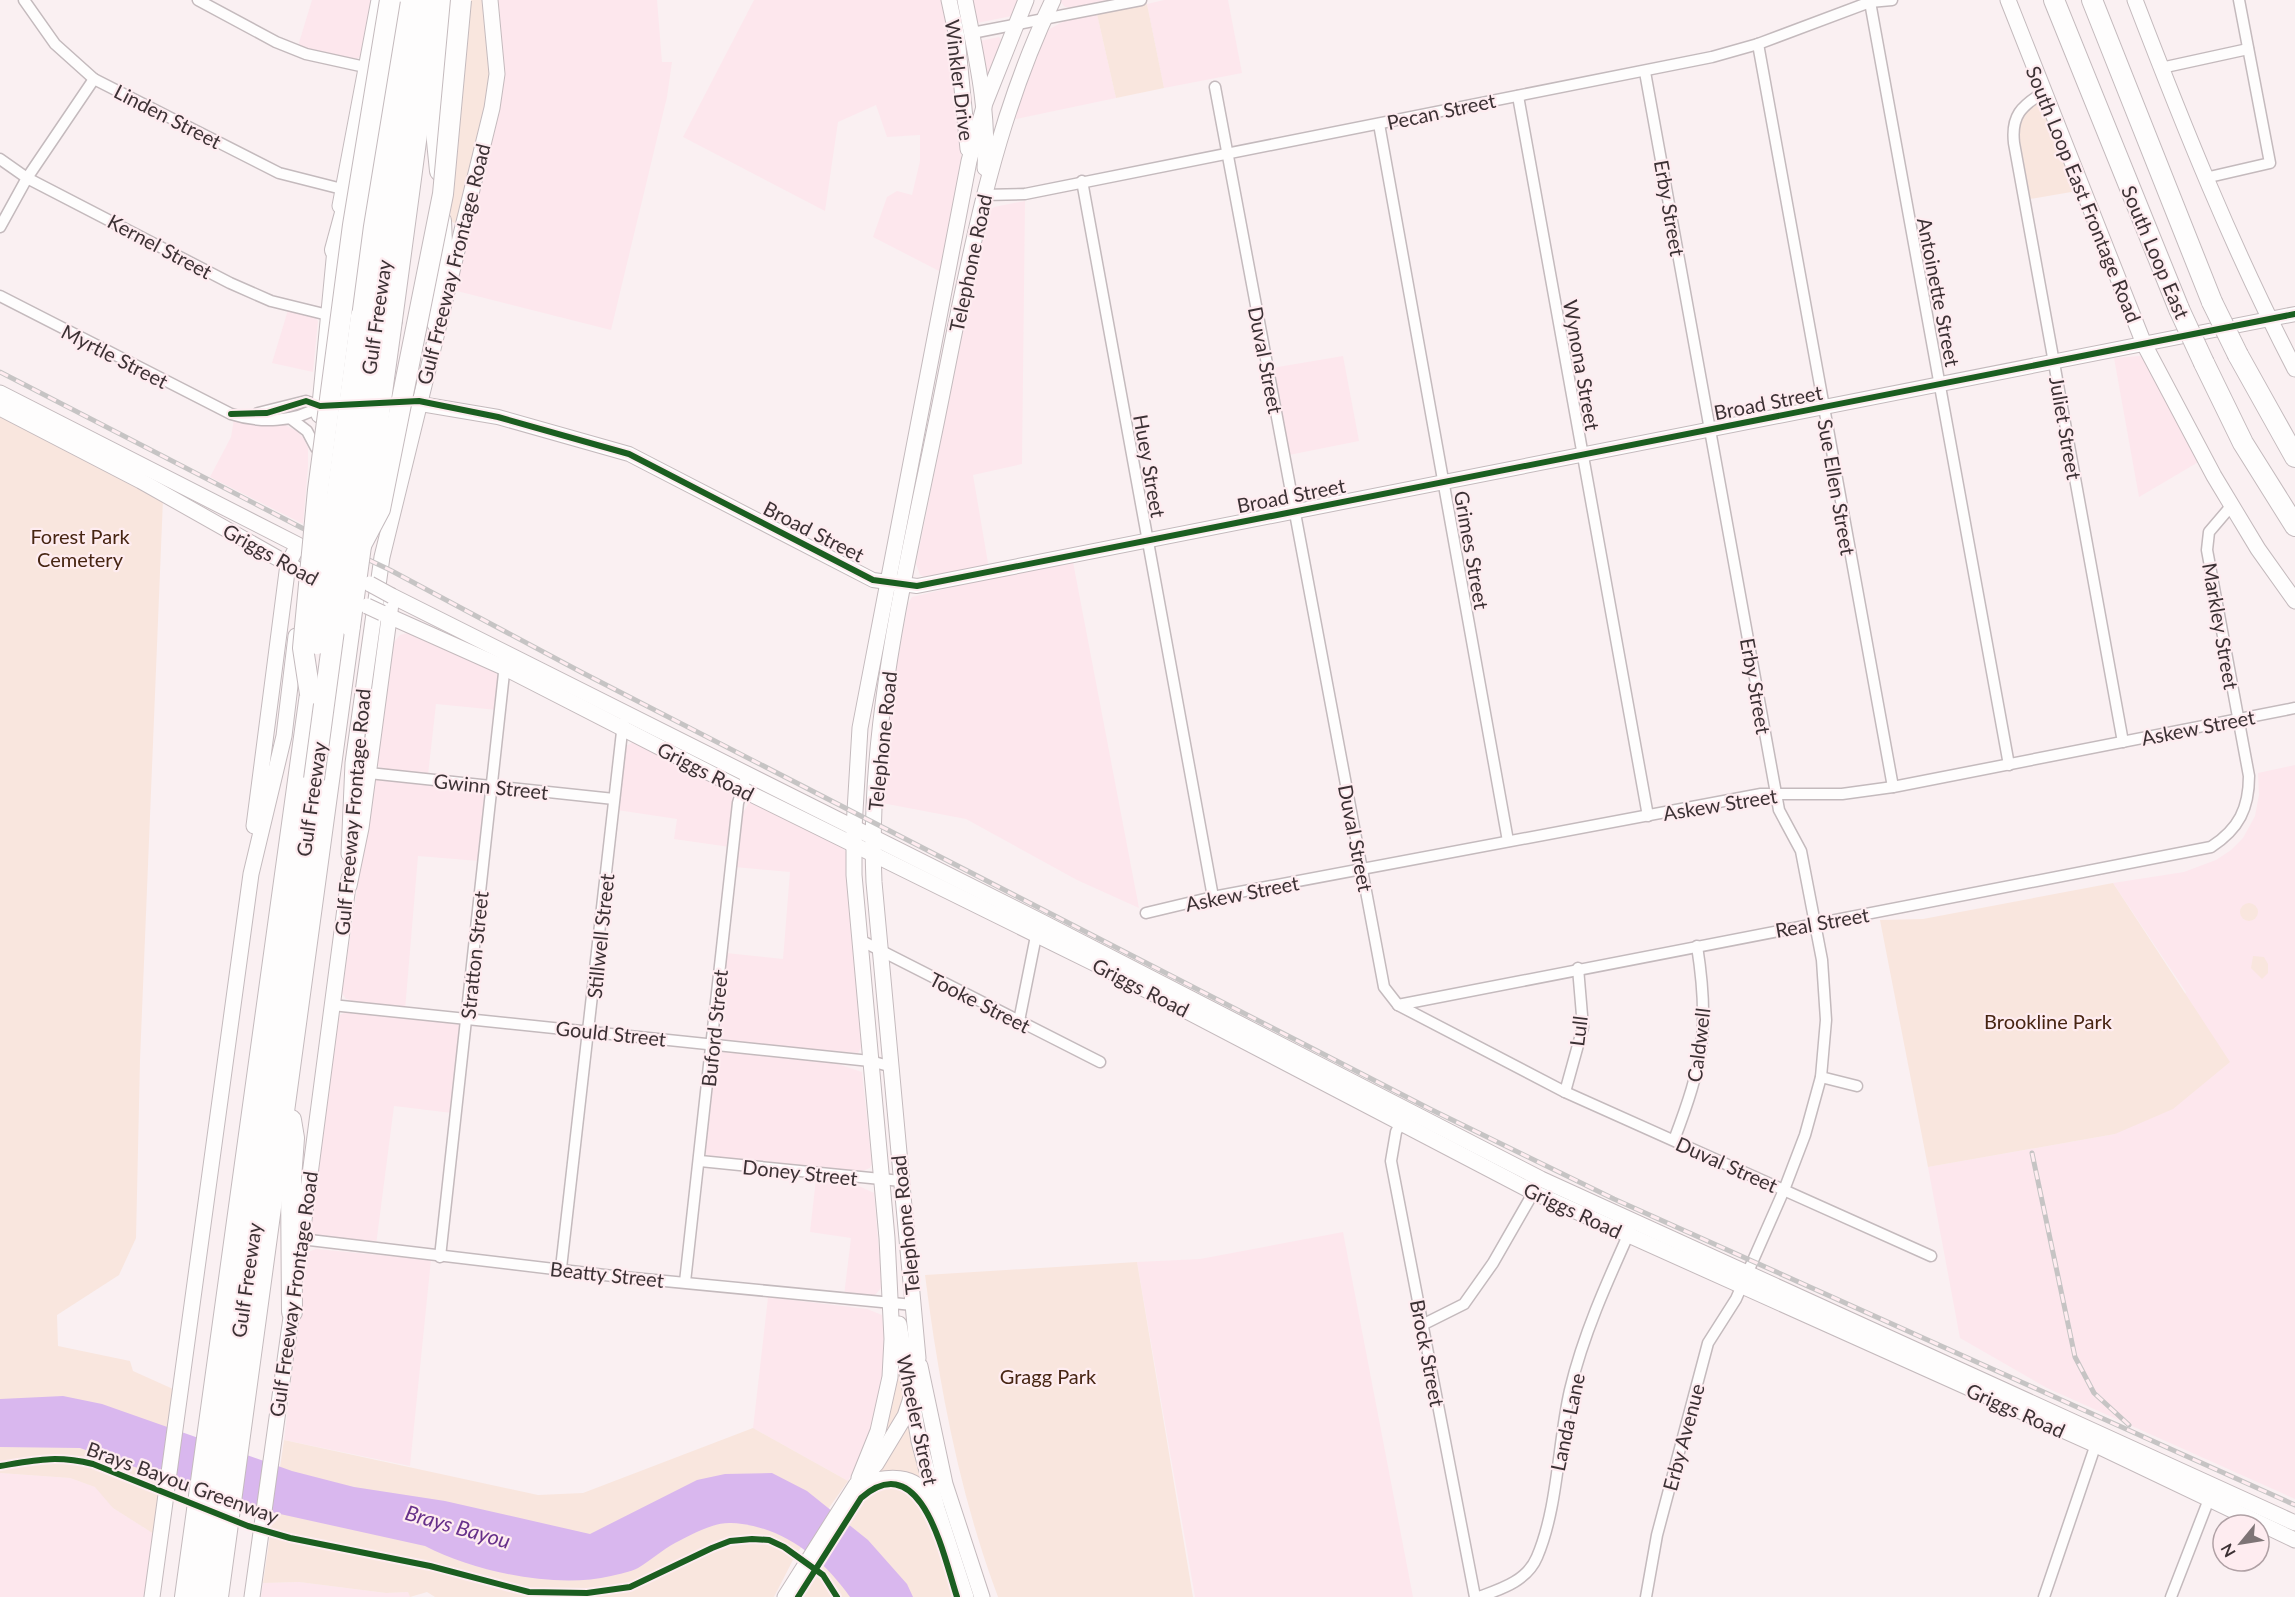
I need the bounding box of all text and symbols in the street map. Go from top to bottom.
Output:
street label: Winkler Drive [941,18,979,142]
street label: South Loop East Frontage Road [2021,62,2147,326]
street label: Linden Street [110,79,226,153]
street label: Pecan Street [1384,88,1498,134]
street label: Gulf Freeway Frontage Road [411,141,495,387]
street label: Erby Street [1650,158,1690,258]
street label: South Loop East [2117,182,2195,322]
street label: Telephone Road [944,192,996,334]
street label: Kernel Street [104,209,216,283]
street label: Antoinette Street [1913,215,1965,369]
street label: Gulf Freeway [356,257,396,376]
street label: Wynona Street [1559,298,1605,432]
street label: Duval Street [1244,304,1288,416]
street label: Myrtle Street [58,319,172,393]
street label: Juliet Street [2045,375,2087,481]
street label: Broad Street [1712,380,1824,424]
street label: Huey Street [1129,413,1171,519]
street label: Sue Ellen Street [1813,417,1861,557]
street label: Broad Street [1235,473,1347,517]
street label: Grimes Street [1450,489,1494,611]
street label: Broad Street [760,495,868,567]
street label: Griggs Road [219,518,323,590]
park label: Forest Park Cemetery [30,524,130,571]
street label: Markley Street [2198,561,2244,691]
street label: Erby Street [1736,636,1776,736]
street label: Telephone Road [863,670,901,812]
street label: Gulf Freeway Frontage Road [329,688,375,936]
street label: Askew Street [2139,704,2257,750]
street label: Griggs Road [654,736,758,806]
street label: Gulf Freeway [291,739,331,858]
street label: Gwinn Street [433,768,549,804]
street label: Duval Street [1334,782,1378,894]
street label: Askew Street [1661,783,1779,825]
street label: Askew Street [1183,870,1301,916]
street label: Stillwell Street [582,872,618,1000]
street label: Stratton Street [455,890,493,1020]
street label: Real Street [1773,902,1871,942]
street label: Griggs Road [1089,952,1193,1022]
street label: Tooke Street [926,966,1034,1038]
street label: Buford Street [696,968,732,1088]
street label: Caldwell [1682,1006,1714,1084]
park label: Brookline Park [1984,1009,2113,1033]
street label: Gould Street [555,1015,667,1051]
street label: Lull [1564,1015,1592,1047]
street label: Duval Street [1672,1131,1782,1197]
street label: Doney Street [741,1154,859,1190]
street label: Telephone Road [886,1154,924,1296]
street label: Gulf Freeway Frontage Road [264,1170,322,1418]
street label: Griggs Road [1520,1177,1626,1243]
street label: Gulf Freeway [226,1220,266,1339]
street label: Beatty Street [549,1256,665,1292]
street label: Brock Street [1406,1297,1450,1409]
street label: Wheeler Street [892,1353,944,1487]
park label: Gragg Park [1000,1364,1097,1388]
street label: Landa Lane [1545,1371,1589,1473]
street label: Griggs Road [1963,1378,2069,1442]
street label: Erby Avenue [1657,1381,1709,1493]
street label: Brays Bayou Greenway [84,1436,283,1528]
water label: Brays Bayou [403,1499,513,1553]
north arrow [2211,1513,2271,1573]
text: N [2216,1541,2239,1561]

